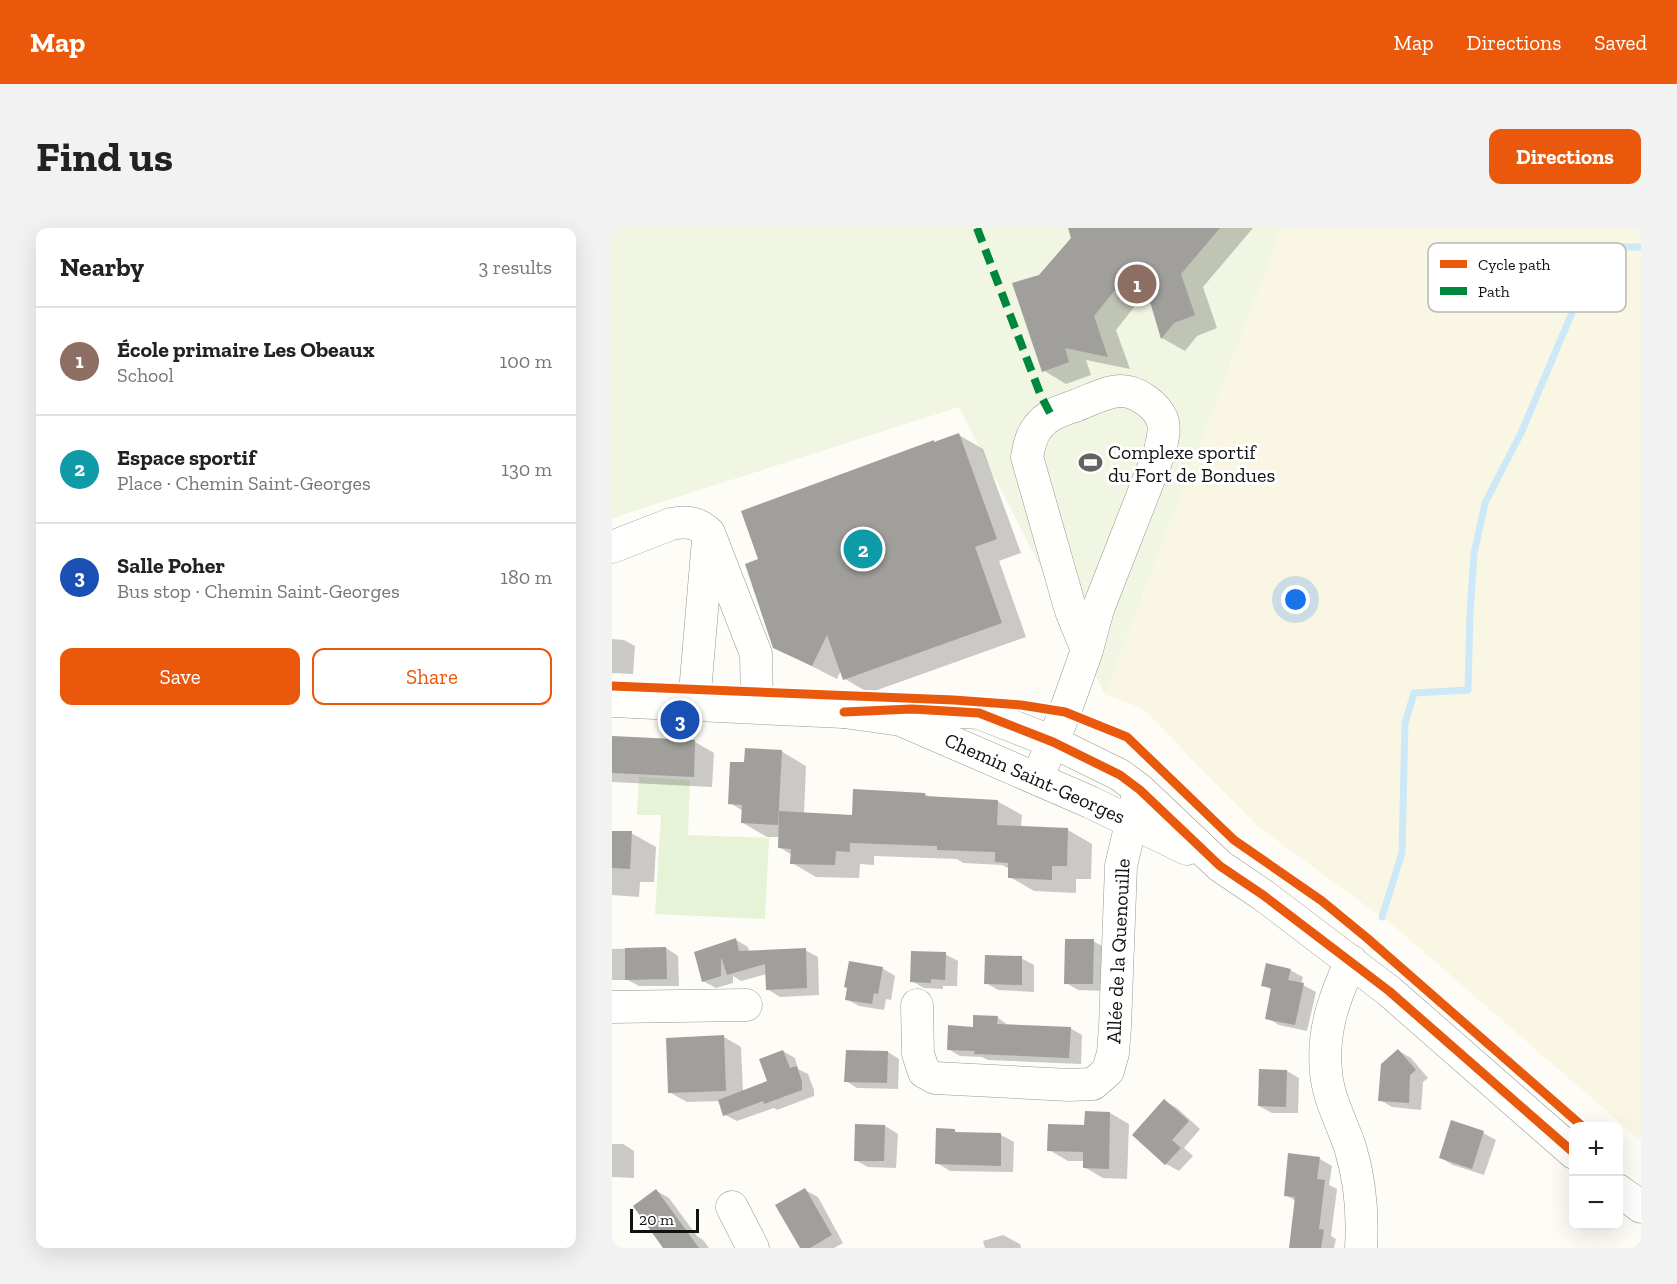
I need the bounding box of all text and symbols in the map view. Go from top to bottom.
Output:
text: Map [30,26,85,59]
text: Map [1394,30,1434,55]
text: Directions [1467,30,1561,55]
text: Saved [1594,30,1647,55]
button: Directions [1489,129,1641,184]
text: Find us [36,131,173,182]
legend [1428,243,1626,312]
text: Nearby [60,251,144,283]
text: 3 results [478,255,552,279]
text: Cycle path [1478,255,1551,274]
pin: 1 [1118,262,1156,306]
text: Path [1478,282,1510,301]
text: École primaire Les Obeaux [117,336,375,363]
text: 1 [75,349,84,373]
text: 100 m [499,349,552,373]
text: School [117,363,174,387]
place label: Complexe sportif du Fort de Bondues [1108,440,1275,487]
text: Espace sportif [117,444,256,471]
sports icon: Complexe sportif du Fort de Bondues [1077,450,1103,476]
text: 2 [74,457,85,481]
text: 130 m [501,457,552,481]
text: Place · Chemin Saint-Georges [117,471,371,495]
pin: 2 [844,526,882,572]
text: Salle Poher [117,552,225,579]
text: 3 [74,565,85,589]
text: 180 m [500,565,552,589]
text: Bus stop · Chemin Saint-Georges [117,579,400,603]
your location [1281,585,1310,614]
button: Save [60,648,300,705]
button: Share [312,648,552,705]
pin: 3 [660,698,700,742]
street label: Chemin Saint-Georges [941,727,1129,829]
street label: Allée de la Quenouille [1101,858,1135,1044]
map controls [1569,1122,1623,1230]
button: + [1569,1122,1623,1176]
button: − [1569,1176,1623,1230]
scale bar [630,1206,699,1234]
text: 20 m [639,1210,674,1229]

